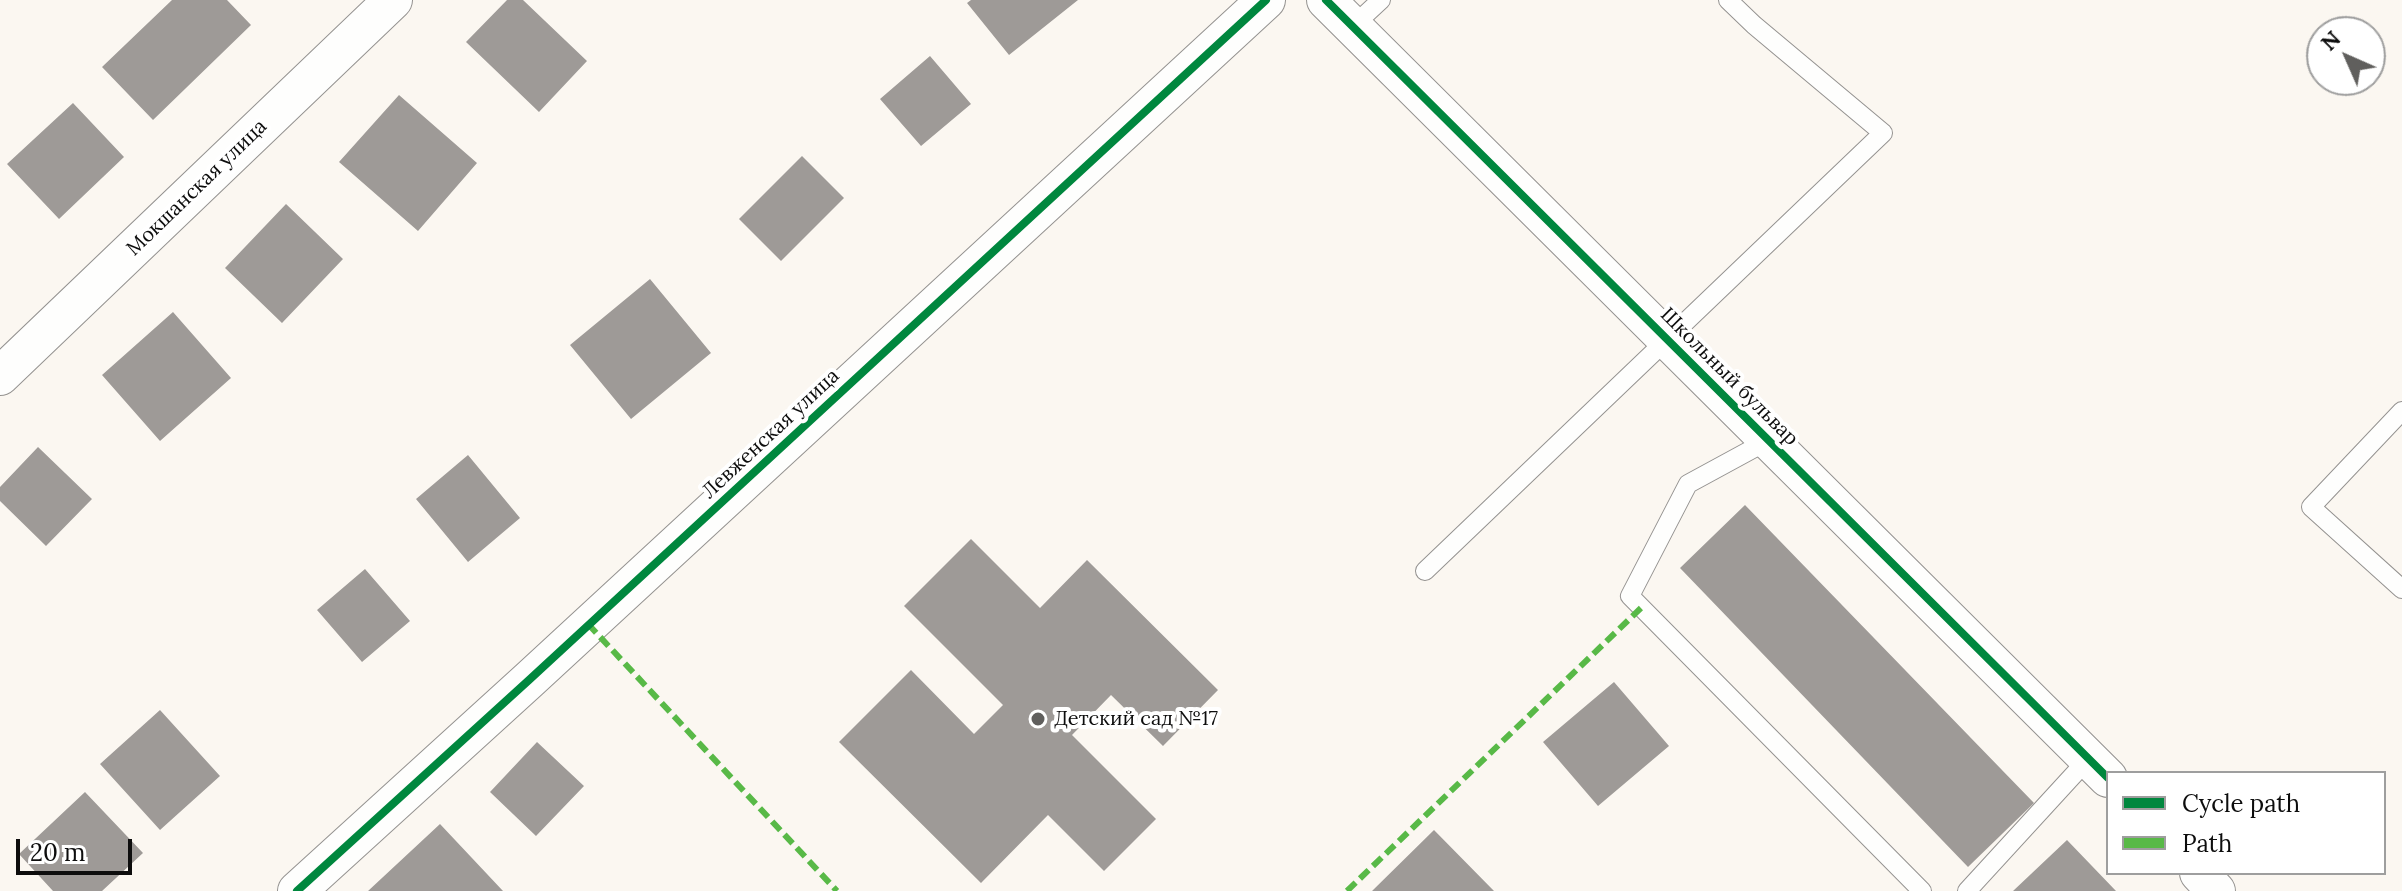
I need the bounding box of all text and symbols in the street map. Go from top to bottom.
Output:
north arrow [2306,16,2386,96]
text: N [2315,25,2346,56]
street label: Мокшанская улица [122,115,272,261]
street label: Школьный бульвар [1655,303,1803,451]
street label: Левженская улица [697,364,845,504]
place label: Детский сад №17 [1054,707,1218,731]
marker: Детский сад №17 [1029,710,1047,728]
legend [2106,771,2386,875]
text: Cycle path [2182,788,2300,819]
scale bar [20,823,136,873]
text: Path [2182,828,2232,859]
text: 20 m [30,837,86,868]

